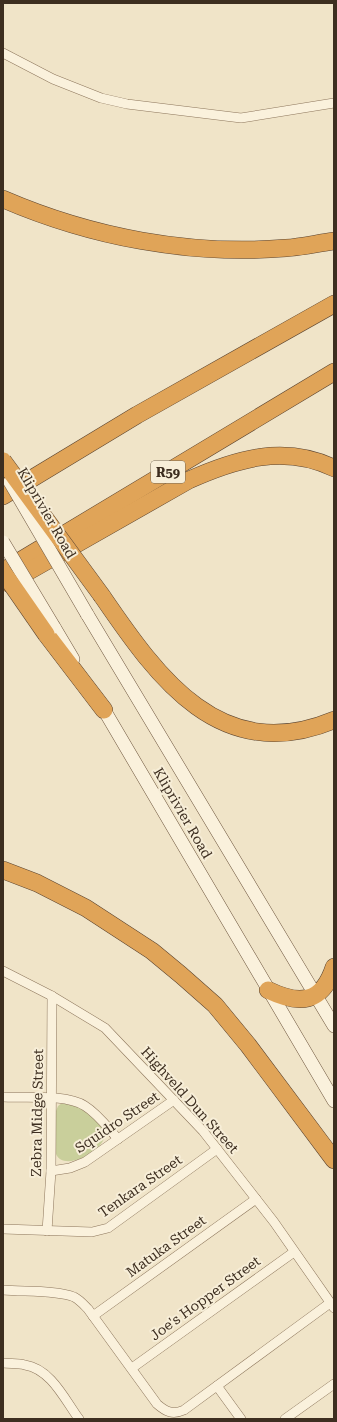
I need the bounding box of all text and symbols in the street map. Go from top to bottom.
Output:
road number: R59 [151,461,185,483]
street label: Kliprivier Road [14,465,80,561]
street label: Kliprivier Road [150,765,216,861]
street label: Highveld Dun Street [138,1044,242,1156]
street label: Zebra Midge Street [28,1049,46,1177]
street label: Squidro Street [72,1088,162,1156]
street label: Tenkara Street [95,1151,185,1221]
street label: Matuka Street [123,1212,209,1280]
street label: Joe's Hopper Street [147,1253,263,1343]

